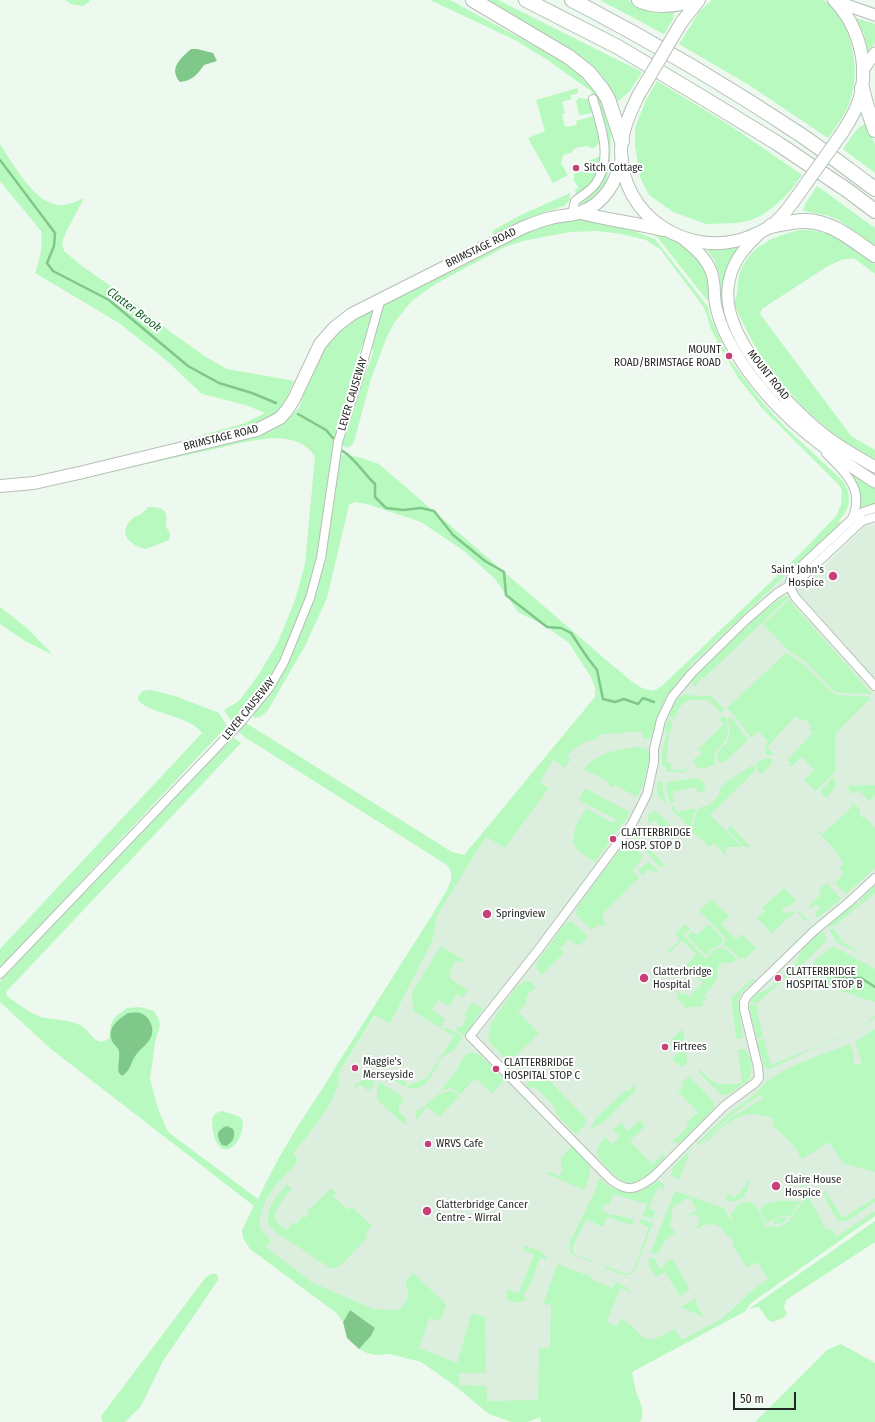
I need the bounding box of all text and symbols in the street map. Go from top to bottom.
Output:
place label: Sitch Cottage [584,161,643,175]
marker: Sitch Cottage [571,163,581,173]
street label: BRIMSTAGE ROAD [444,225,518,271]
water label: Clatter Brook [104,285,164,335]
place label: MOUNT ROAD/BRIMSTAGE ROAD [614,343,721,369]
street label: MOUNT ROAD [744,347,792,403]
marker: MOUNT ROAD/BRIMSTAGE ROAD [724,351,734,361]
street label: LEVER CAUSEWAY [335,355,371,433]
street label: BRIMSTAGE ROAD [182,422,260,454]
place label: Saint John's Hospice [771,563,824,589]
marker: Saint John's Hospice [827,570,839,582]
street label: LEVER CAUSEWAY [220,675,278,743]
place label: CLATTERBRIDGE HOSP. STOP D [621,826,691,852]
marker: CLATTERBRIDGE HOSP. STOP D [608,834,618,844]
place label: Springview [496,907,545,921]
marker: Springview [481,908,493,920]
place label: Clatterbridge Hospital [653,965,712,991]
place label: CLATTERBRIDGE HOSPITAL STOP B [786,965,863,991]
marker: Clatterbridge Hospital [638,972,650,984]
marker: CLATTERBRIDGE HOSPITAL STOP B [773,973,783,983]
place label: Firtrees [673,1040,707,1054]
marker: Firtrees [660,1042,670,1052]
place label: Maggie's Merseyside [363,1055,414,1081]
place label: CLATTERBRIDGE HOSPITAL STOP C [504,1056,580,1082]
marker: Maggie's Merseyside [350,1063,360,1073]
marker: CLATTERBRIDGE HOSPITAL STOP C [491,1064,501,1074]
place label: WRVS Cafe [436,1137,483,1151]
marker: WRVS Cafe [423,1139,433,1149]
place label: Claire House Hospice [785,1173,841,1199]
marker: Claire House Hospice [770,1180,782,1192]
place label: Clatterbridge Cancer Centre - Wirral [436,1198,528,1224]
marker: Clatterbridge Cancer Centre - Wirral [421,1205,433,1217]
scale bar [735,1384,798,1410]
text: 50 m [740,1392,764,1406]

